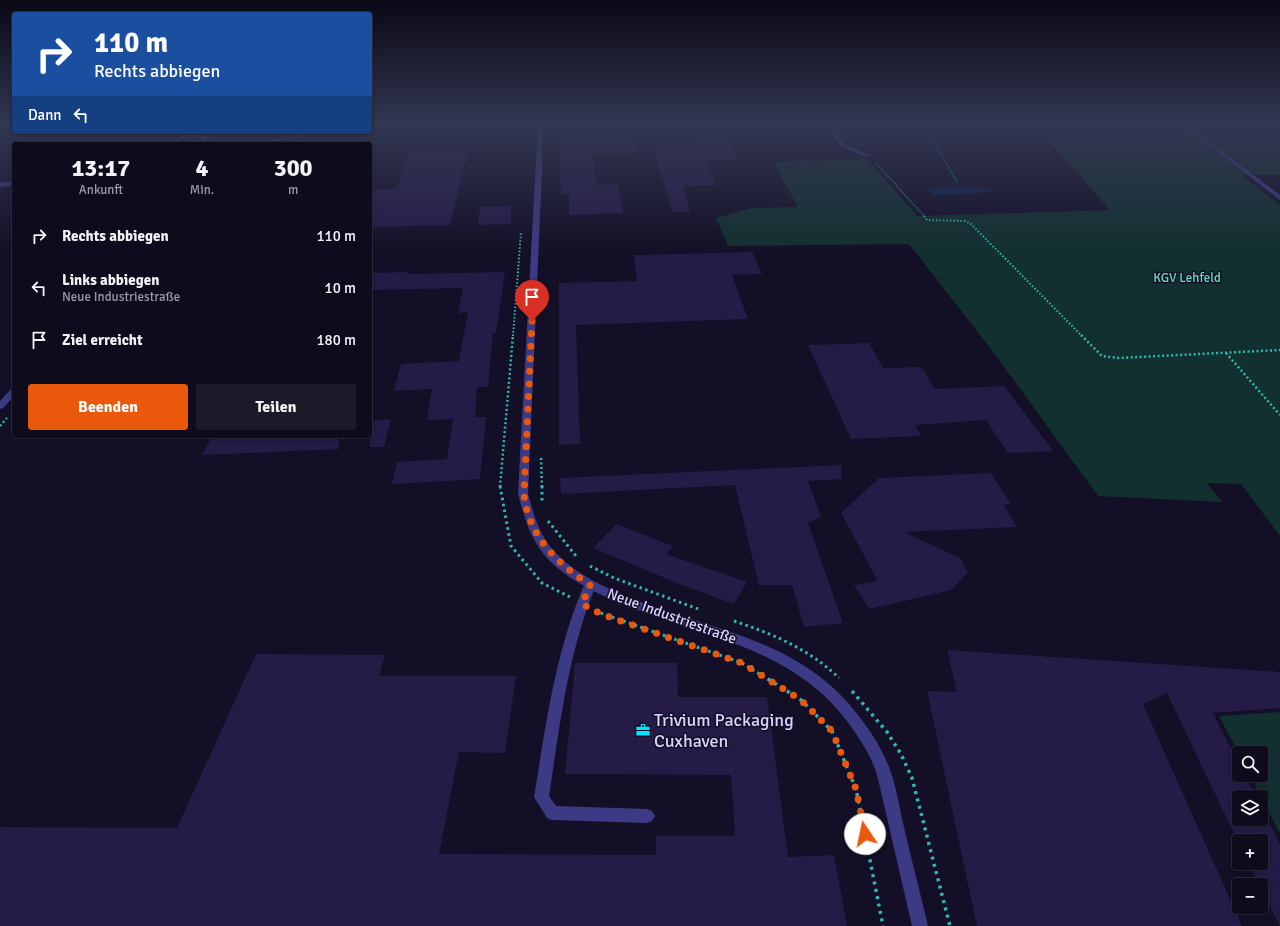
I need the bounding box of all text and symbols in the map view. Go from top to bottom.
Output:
text: 110 m [94,26,168,60]
icon: right [28,28,80,80]
text: Rechts abbiegen [94,60,220,82]
icon: left [70,104,92,126]
text: Dann [28,106,62,124]
text: 13:17 [71,153,130,183]
text: 4 [196,153,208,183]
text: 300 [274,153,313,183]
text: Ankunft [79,182,123,198]
text: Min. [190,182,214,198]
text: m [288,182,298,198]
icon: right [28,225,50,247]
text: Rechts abbiegen [62,227,169,245]
text: 110 m [316,227,356,245]
park label: KGV Lehfeld [1153,270,1221,286]
text: Links abbiegen [62,271,159,289]
icon: left [28,277,50,299]
text: 10 m [325,279,356,297]
pin [515,280,549,321]
icon: arrive [521,286,543,308]
text: Neue Industriestraße [62,289,180,305]
icon: arrive [28,329,50,351]
text: Ziel erreicht [62,331,143,349]
text: 180 m [316,331,356,349]
button: Beenden [28,384,188,430]
button: Teilen [196,384,356,430]
street label: Neue Industriestraße [605,584,739,648]
place label: Trivium Packaging Cuxhaven [654,709,794,752]
office icon: Trivium Packaging Cuxhaven [635,722,651,738]
map controls [1232,746,1268,914]
button: search [1232,746,1268,782]
button: layers [1232,790,1268,826]
position arrow [844,813,886,855]
button: + [1232,834,1268,870]
button: − [1232,878,1268,914]

